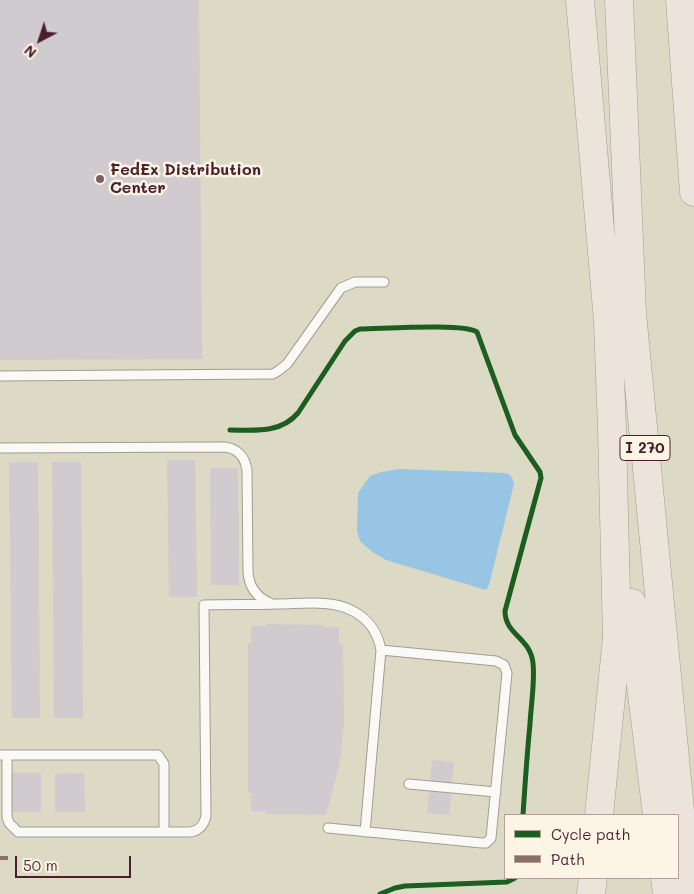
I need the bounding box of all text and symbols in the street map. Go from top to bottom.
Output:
north arrow [15,15,65,65]
text: N [20,41,40,63]
place label: FedEx Distribution Center [110,160,261,198]
marker: FedEx Distribution Center [94,173,106,185]
road number: I 270 [620,436,670,460]
legend [504,814,679,879]
text: Cycle path [551,824,630,844]
scale bar [18,846,134,878]
text: Path [551,849,585,869]
text: 50 m [23,855,58,875]

